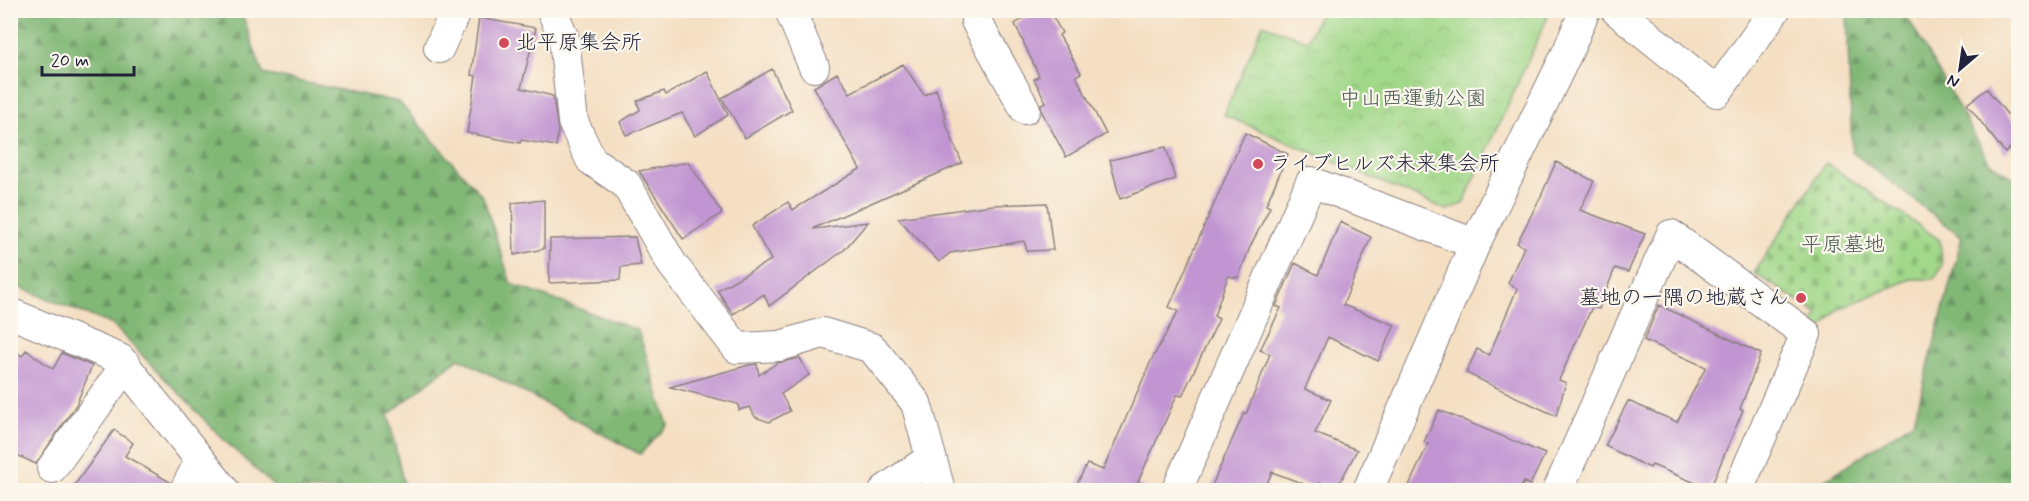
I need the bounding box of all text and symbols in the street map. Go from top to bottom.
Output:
place label: 北平原集会所 [516,29,642,57]
marker: 北平原集会所 [497,36,511,50]
scale bar [42,39,134,77]
north arrow [1930,39,1990,99]
text: 20 m [51,49,89,73]
text: N [1944,69,1963,93]
park label: 中山西運動公園 [1340,85,1487,113]
place label: ライブヒルズ未来集会所 [1270,150,1500,178]
marker: ライブヒルズ未来集会所 [1251,157,1265,171]
park label: 平原墓地 [1801,231,1885,259]
place label: 墓地の一隅の地蔵さん [1579,284,1789,312]
marker: 墓地の一隅の地蔵さん [1794,291,1808,305]

